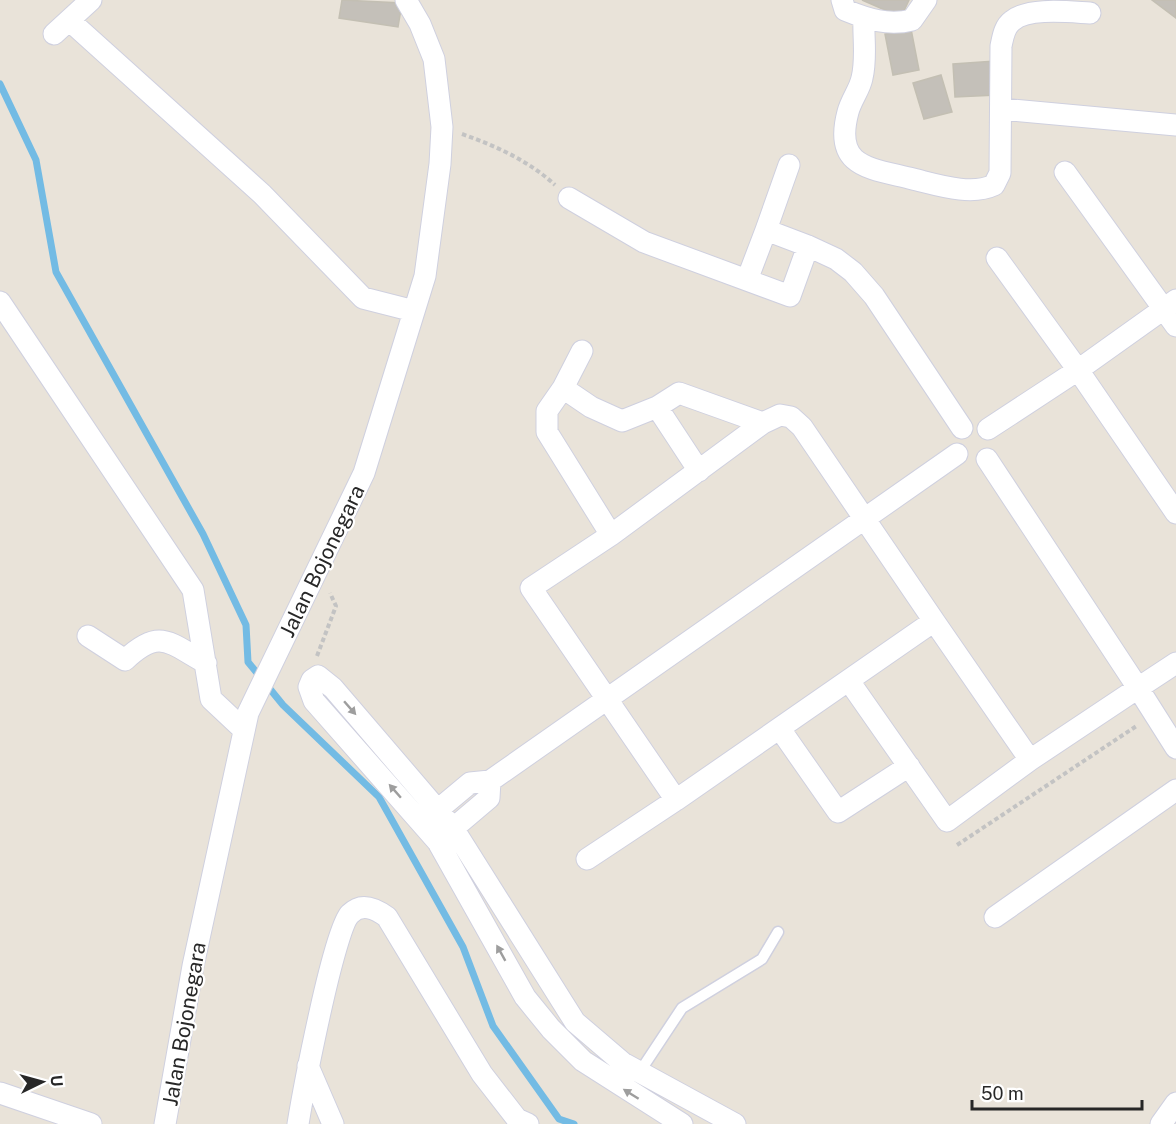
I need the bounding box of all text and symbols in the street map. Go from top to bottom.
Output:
street label: Jalan Bojonegara [274,481,370,641]
one-way arrow [343,700,356,715]
one-way arrow [388,783,402,798]
street label: Jalan Bojonegara [157,940,211,1108]
one-way arrow [496,945,506,962]
north arrow [12,1052,72,1112]
scale bar [972,1073,1142,1111]
text: U [46,1074,66,1087]
text: 50 m [981,1083,1024,1104]
one-way arrow [624,1088,640,1100]

